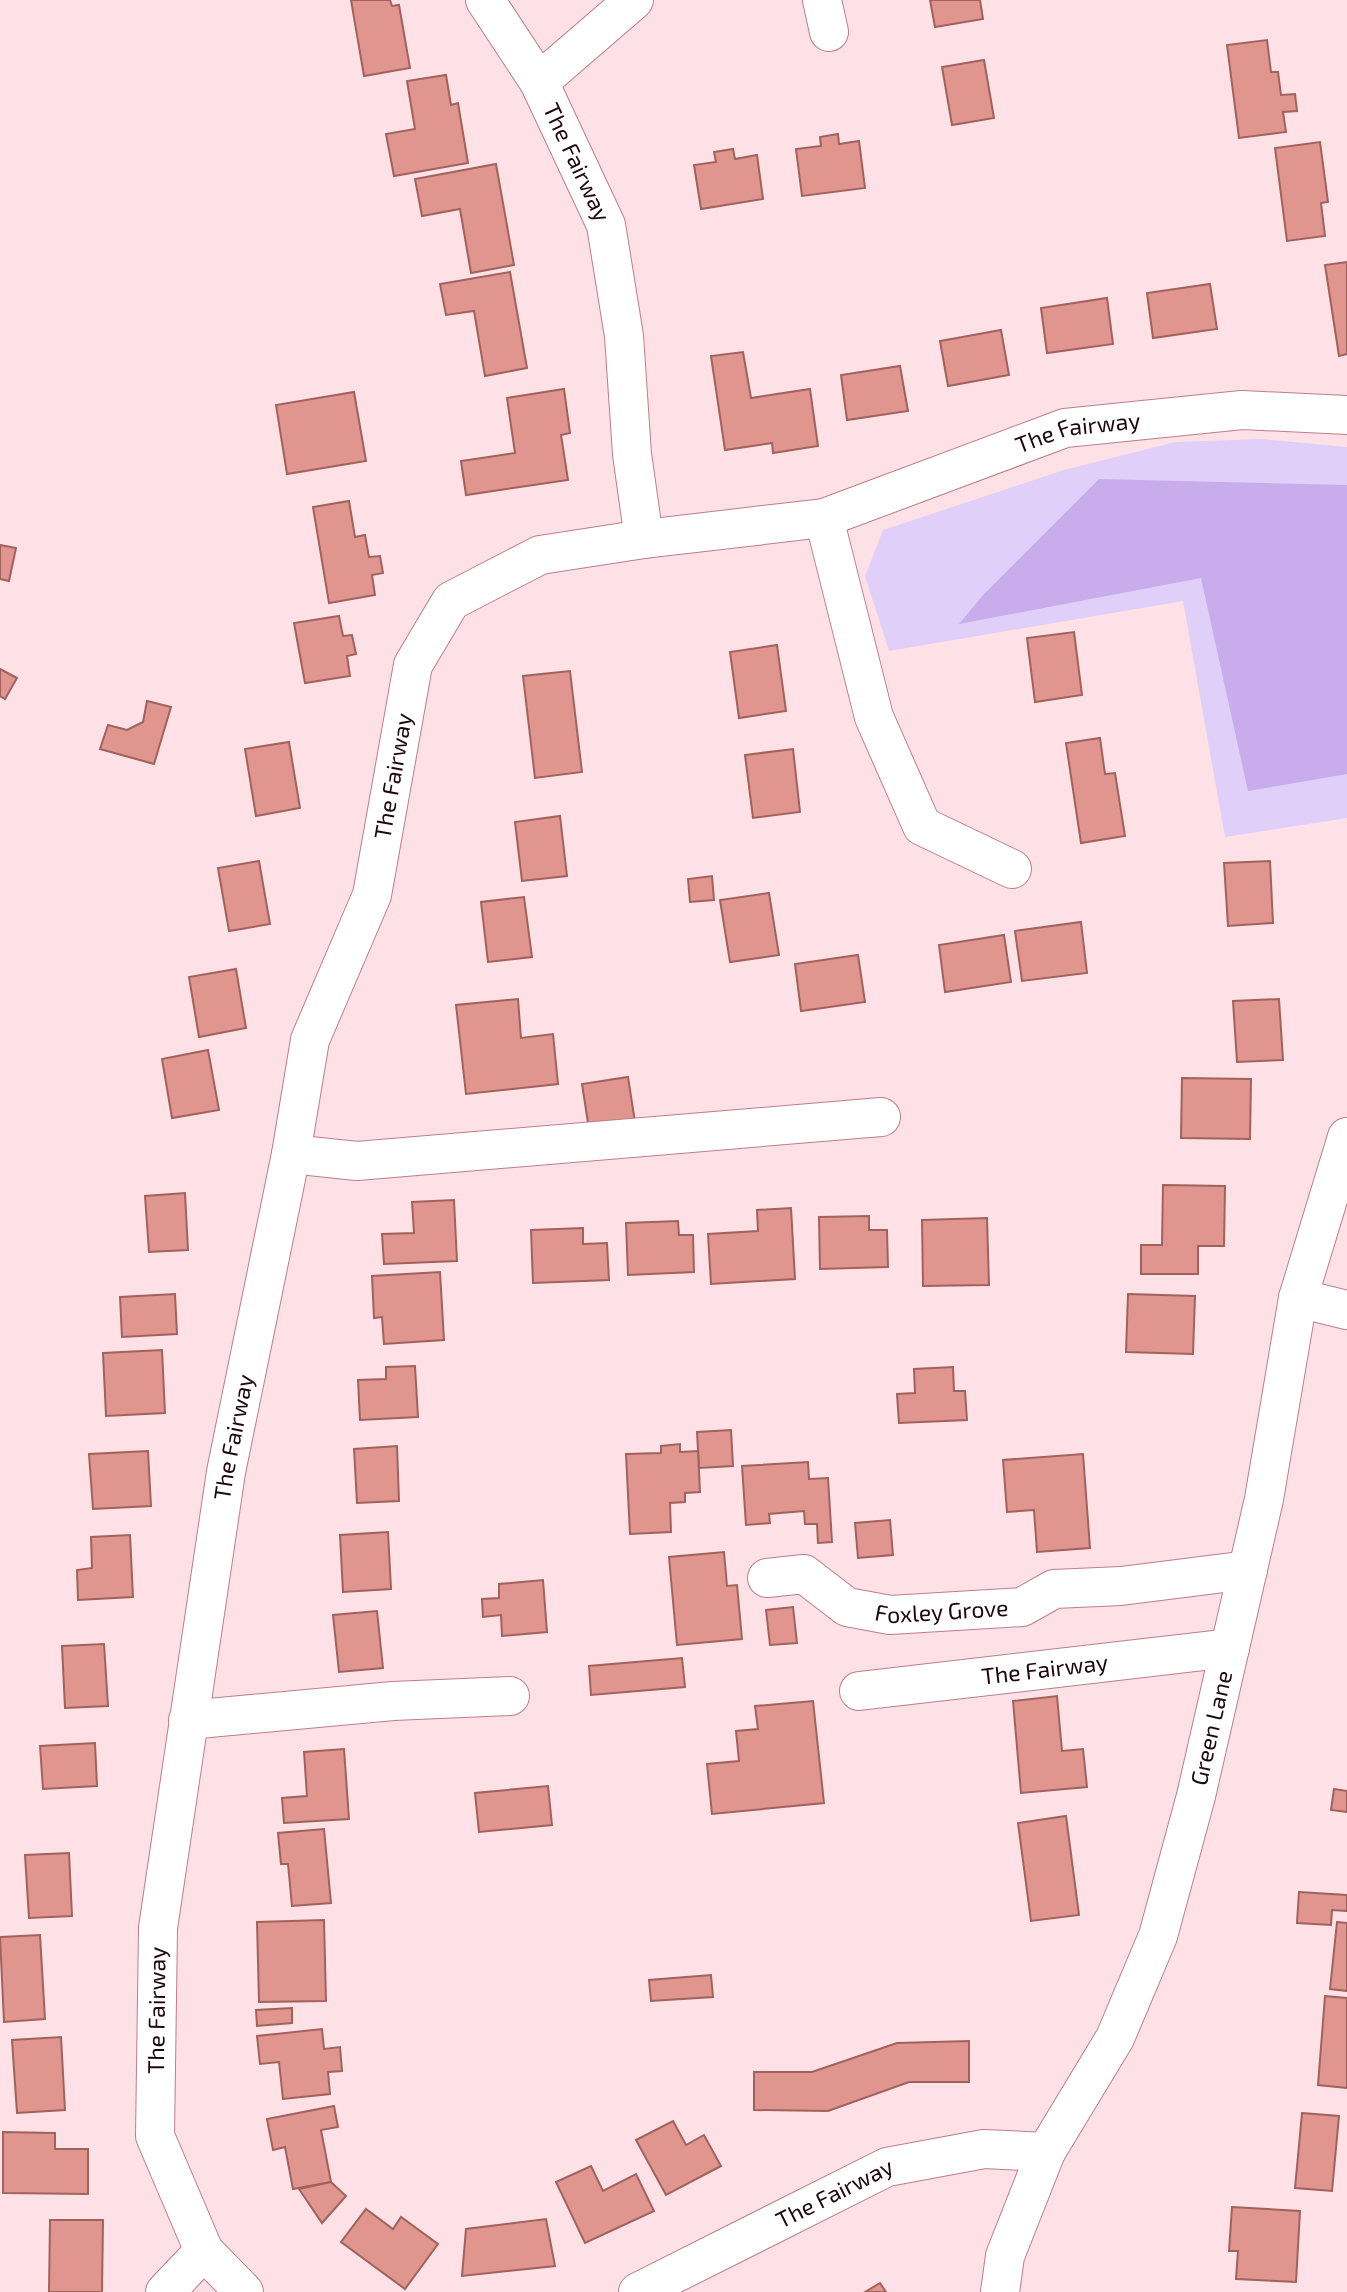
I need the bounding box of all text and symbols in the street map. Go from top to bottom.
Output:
street label: The Fairway [538,98,617,226]
street label: The Fairway [1011,405,1142,458]
street label: The Fairway [367,711,417,841]
street label: The Fairway [207,1372,259,1502]
street label: Foxley Grove [873,1593,1009,1628]
street label: The Fairway [980,1647,1110,1690]
street label: Green Lane [1184,1668,1237,1788]
street label: The Fairway [141,1946,171,2074]
street label: The Fairway [771,2151,897,2233]

